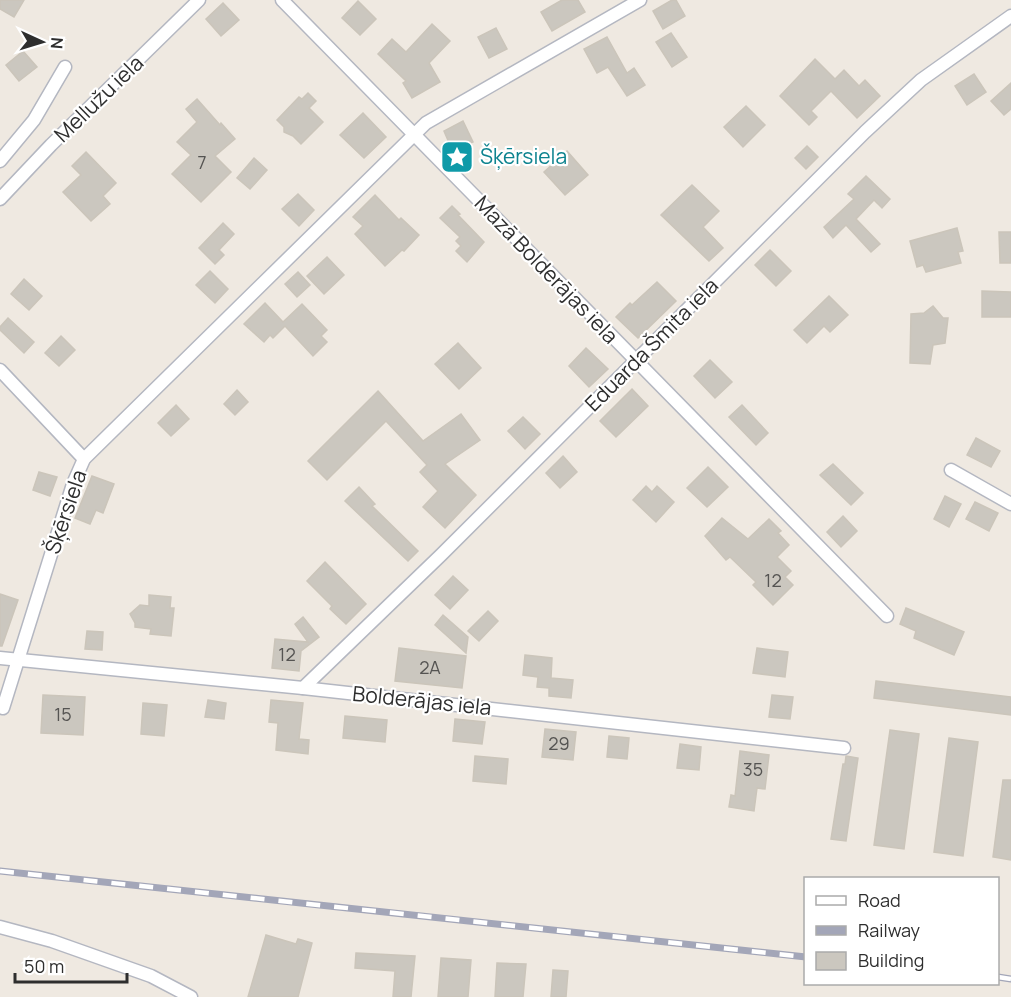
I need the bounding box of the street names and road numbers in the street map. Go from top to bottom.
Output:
street label: Mellužu iela [48,49,149,148]
street label: Mazā Bolderājas iela [469,189,625,349]
street label: Eduarda Šmita iela [578,271,724,417]
street label: Šķērsiela [38,466,92,557]
street label: Bolderājas iela [351,679,493,721]

